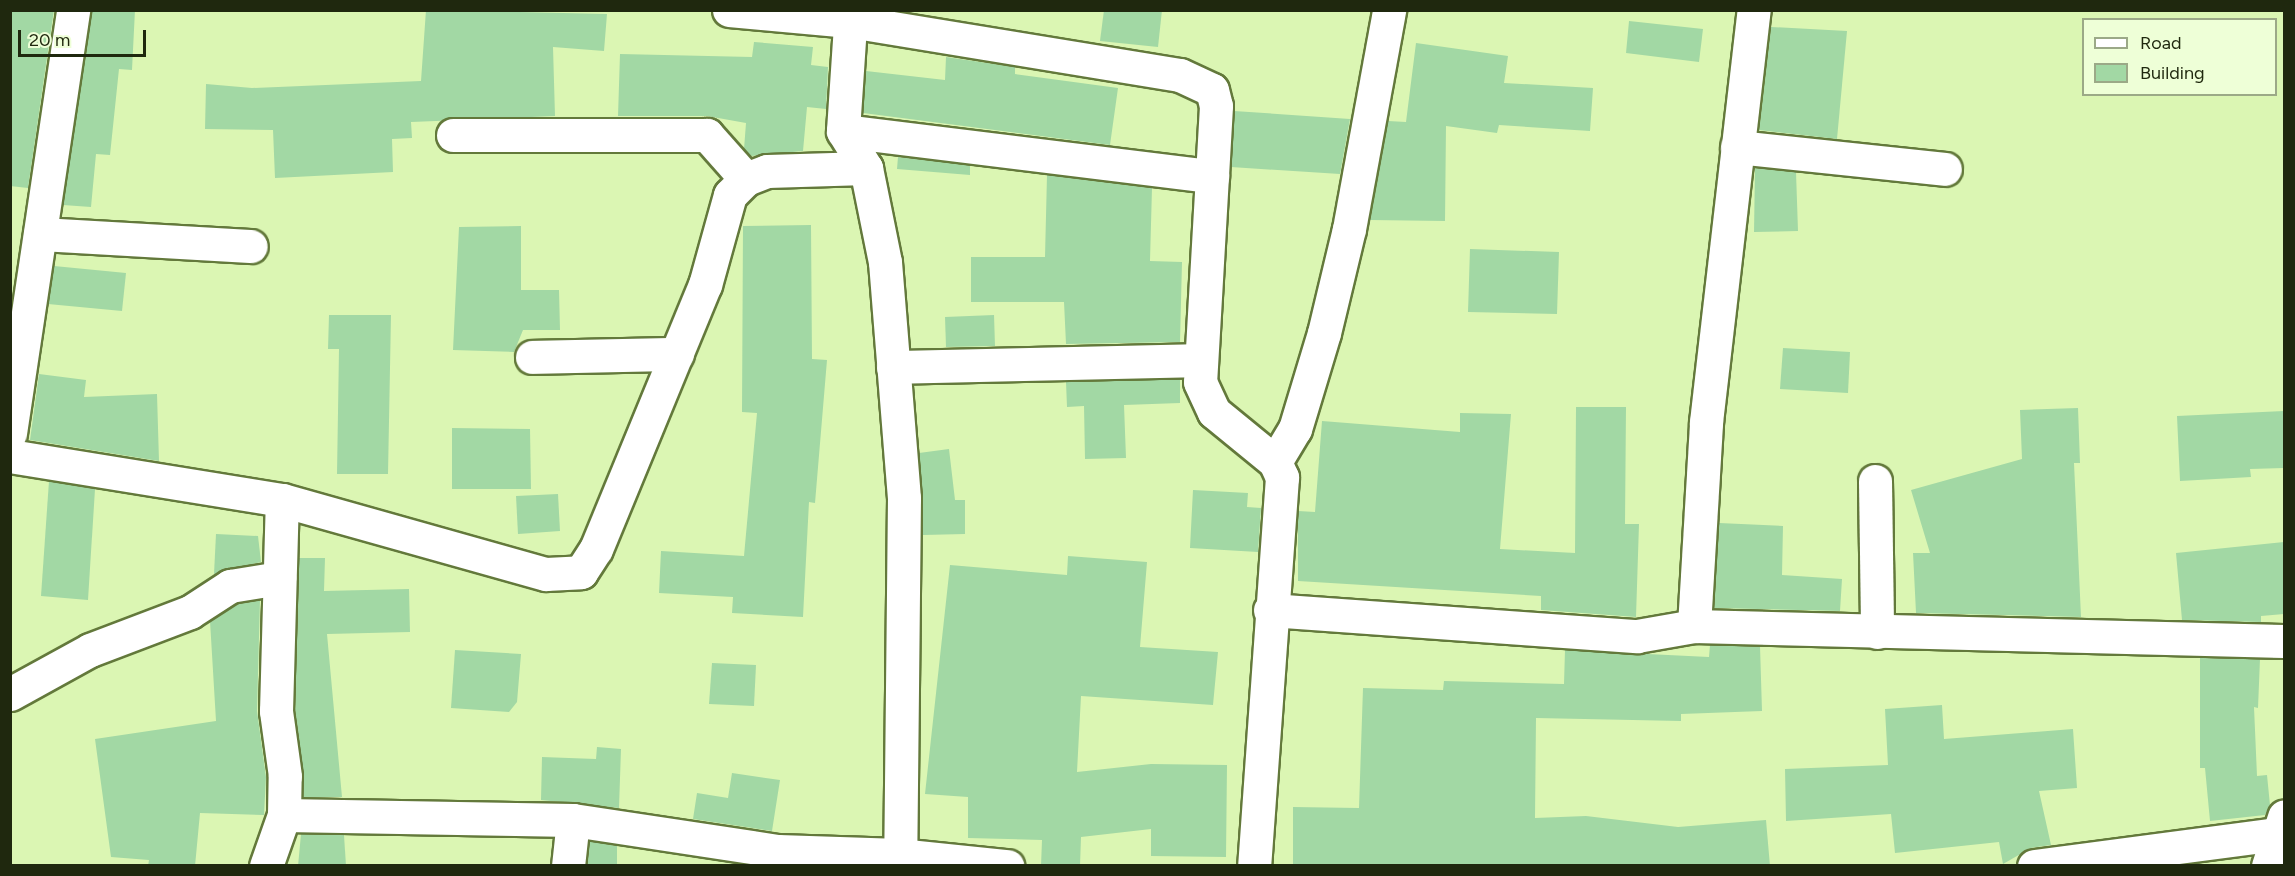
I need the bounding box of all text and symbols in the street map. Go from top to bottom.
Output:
scale bar [21,18,148,56]
legend [2082,18,2277,96]
text: 20 m [29,29,70,51]
text: Road [2140,32,2181,54]
text: Building [2140,62,2205,84]

